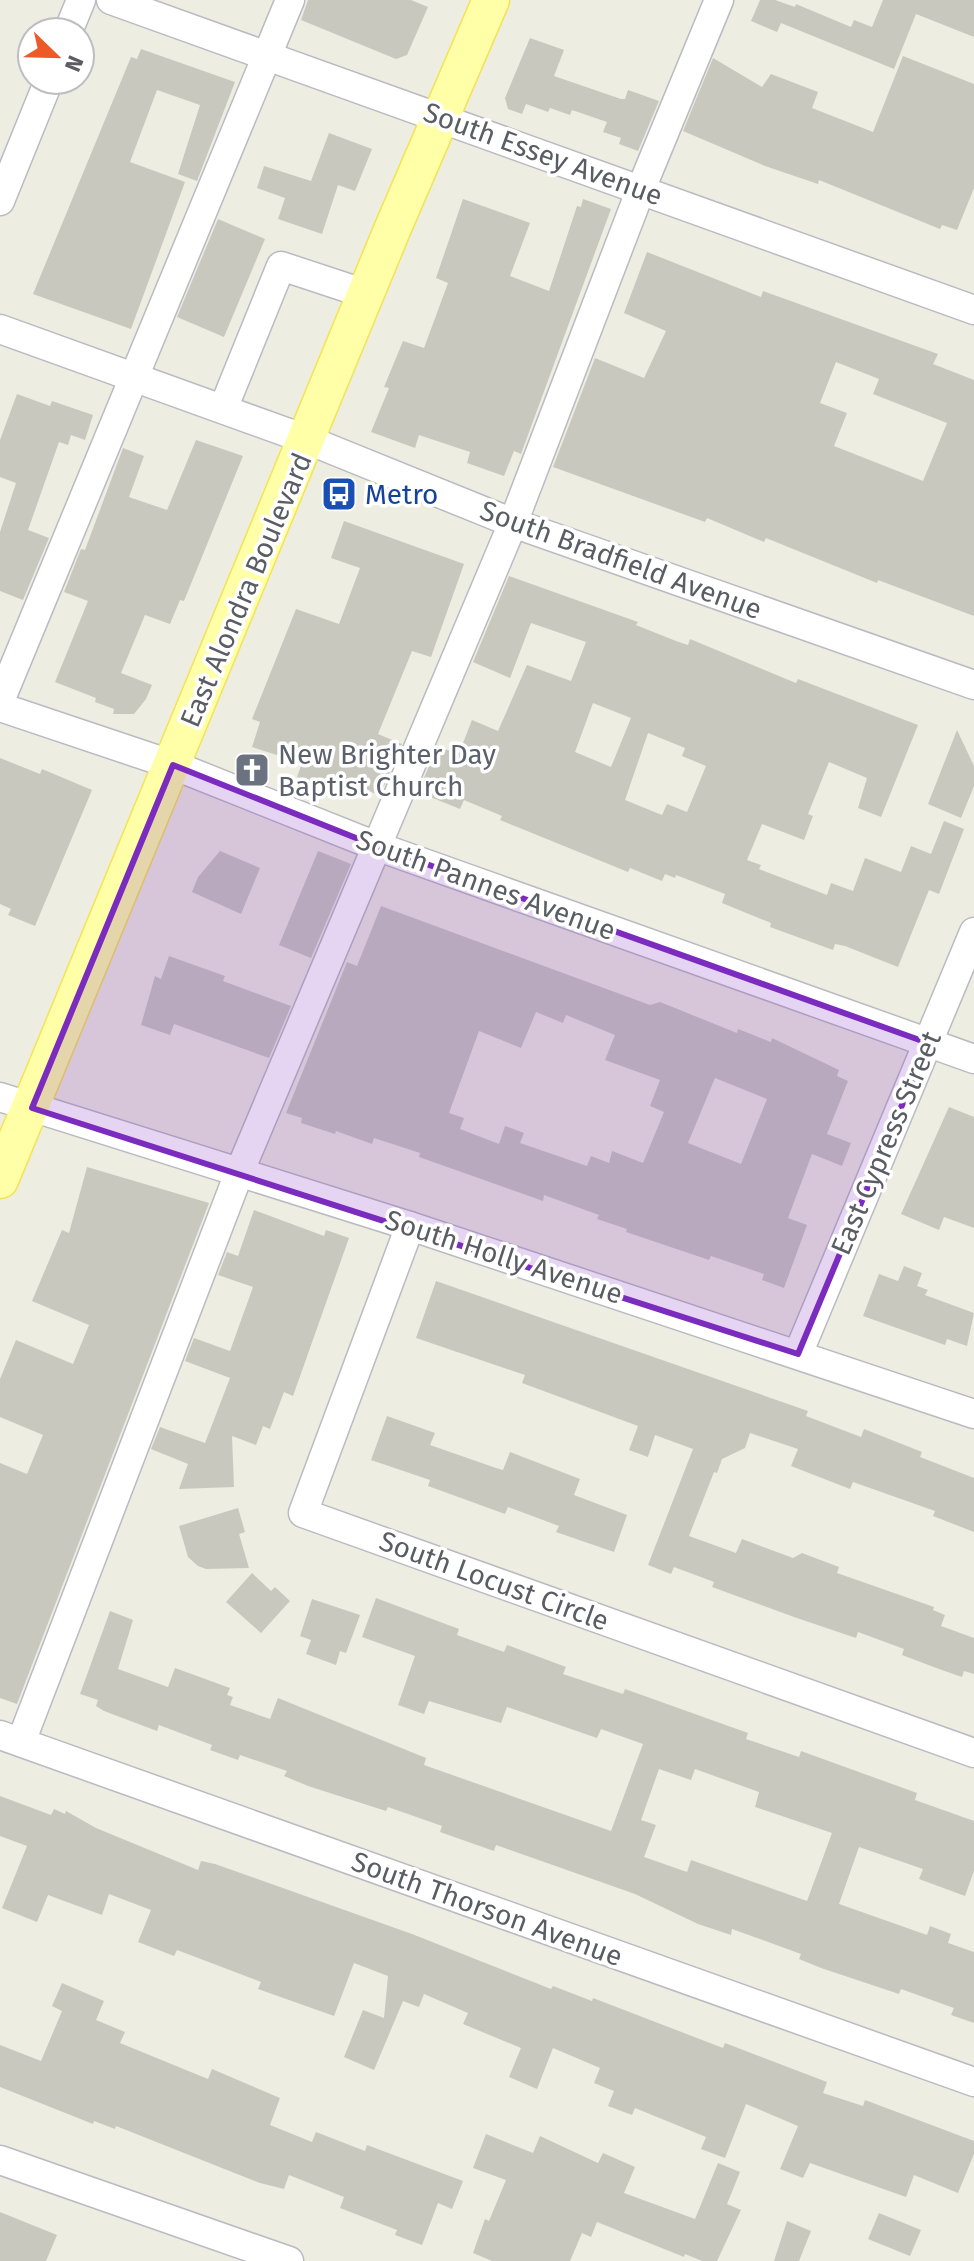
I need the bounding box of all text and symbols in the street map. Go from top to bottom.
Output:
north arrow [16,16,96,96]
text: N [59,52,89,76]
street label: South Essey Avenue [419,95,667,213]
street label: East Alondra Boulevard [173,448,319,732]
bus stop icon: Metro [320,475,358,513]
place label: Metro [365,478,438,511]
street label: South Bradfield Avenue [476,494,766,626]
place label: New Brighter Day Baptist Church [278,738,496,803]
church icon: New Brighter Day Baptist Church [233,751,271,789]
street label: South Pannes Avenue [352,823,620,947]
street label: East Cypress Street [824,1026,948,1260]
street label: South Holly Avenue [381,1203,627,1311]
street label: South Locust Circle [375,1524,613,1638]
street label: South Thorson Avenue [347,1845,627,1973]

